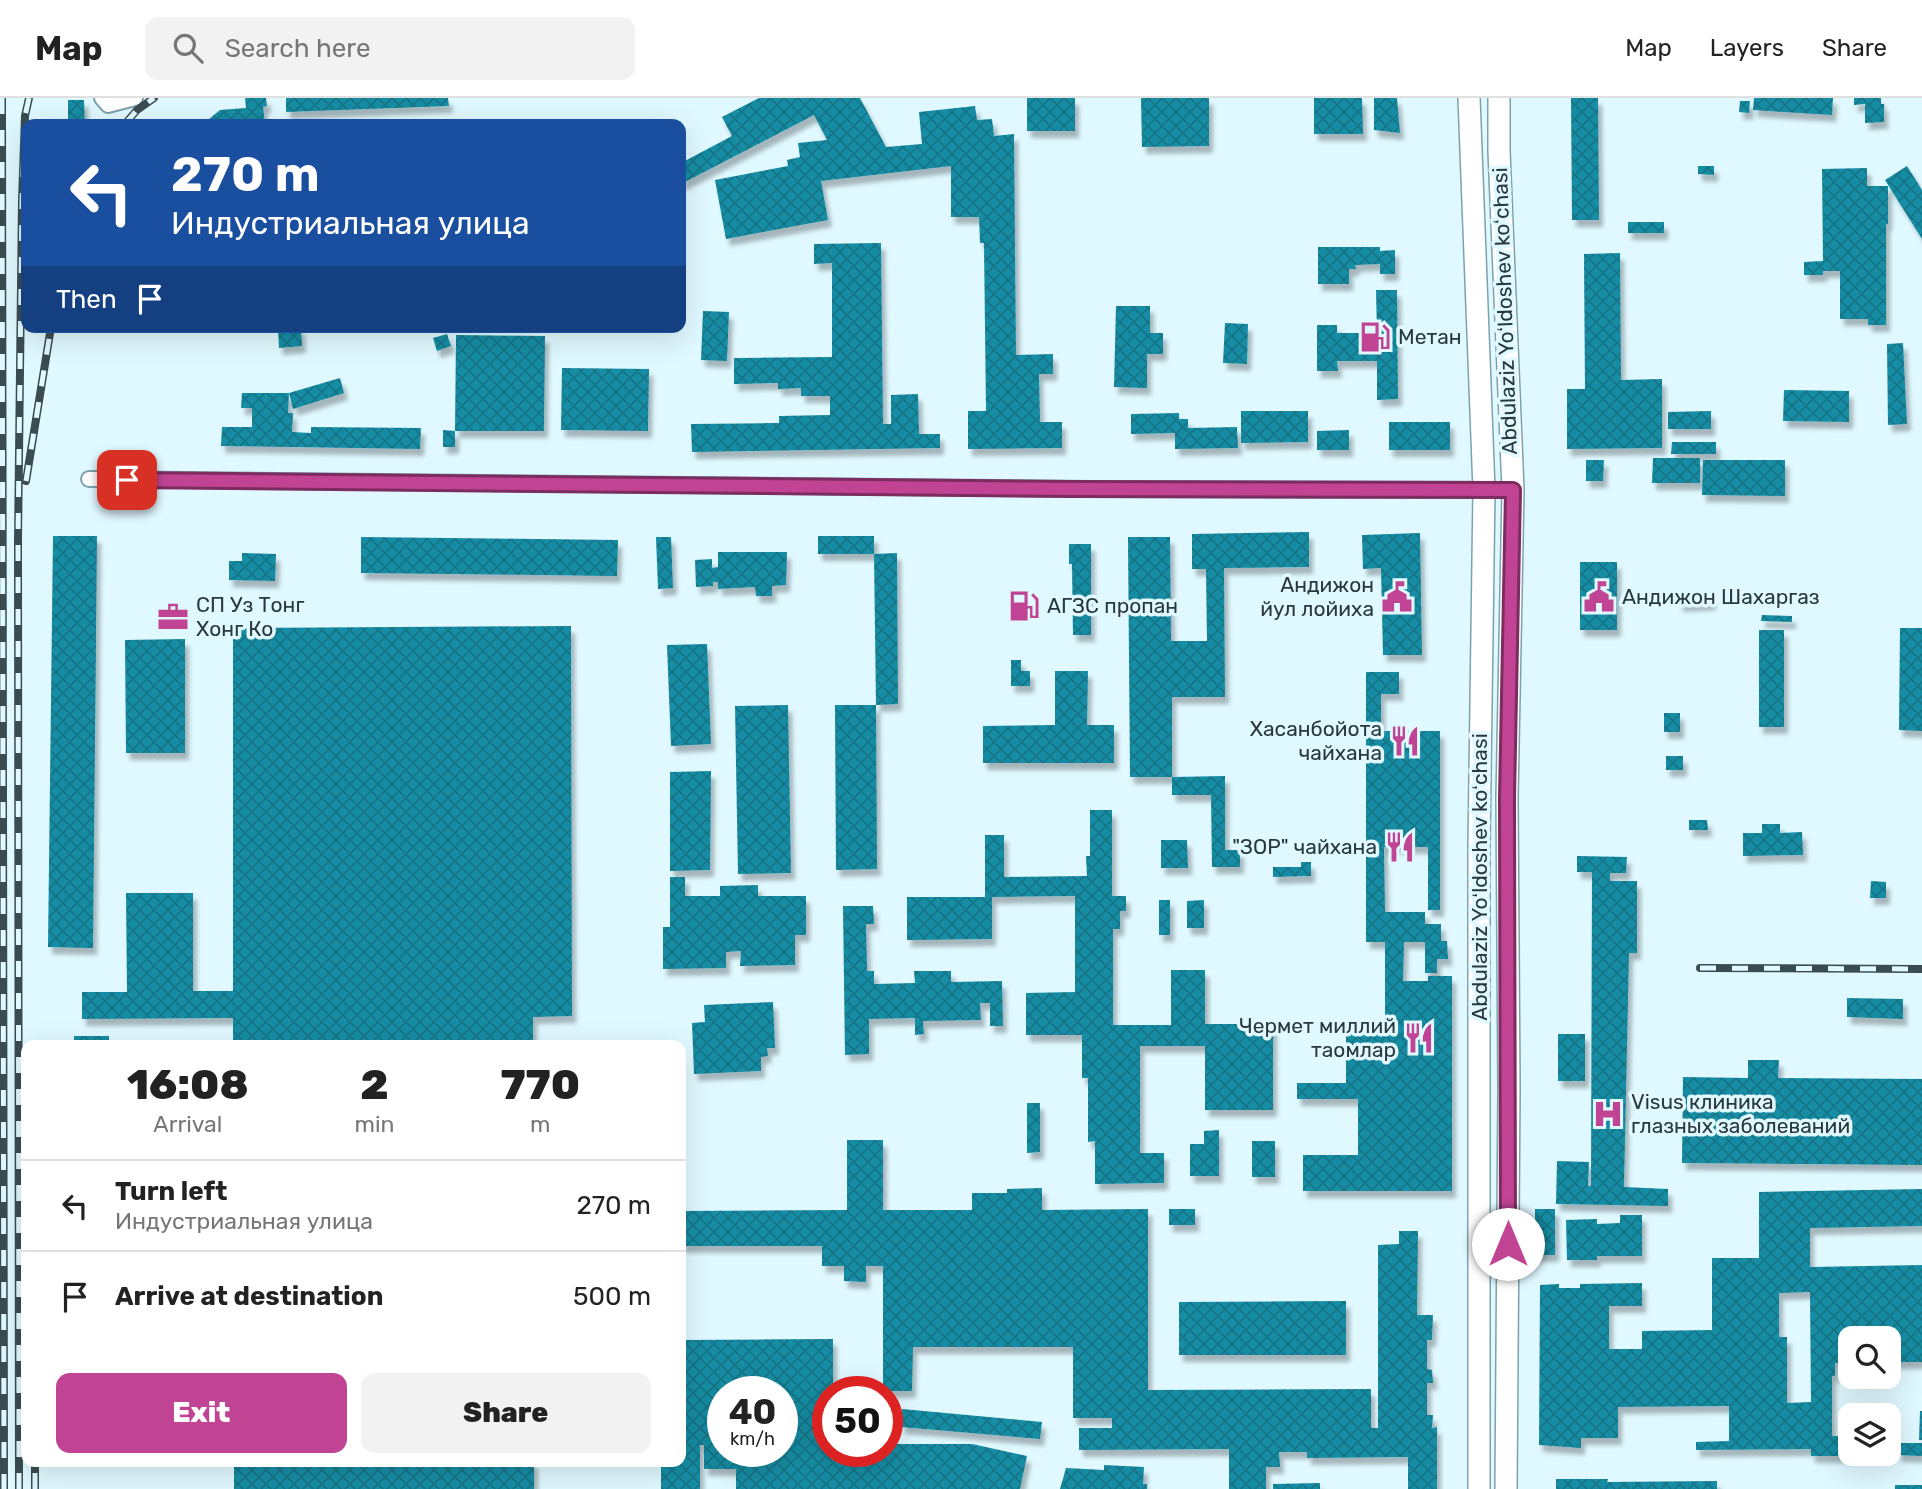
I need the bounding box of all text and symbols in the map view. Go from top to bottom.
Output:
search box [145,17,635,80]
text: Map [35,29,103,68]
icon: search [169,29,207,67]
text: Search here [225,33,370,64]
text: Map [1625,34,1672,62]
text: Layers [1710,34,1784,62]
text: Share [1822,34,1887,62]
text: 270 m [171,145,320,203]
icon: left [56,147,147,238]
street label: Abdulaziz Yoʻldoshev koʻchasi [1487,167,1522,455]
text: Индустриальная улица [171,204,530,242]
icon: arrive [131,280,169,318]
text: Then [56,284,117,315]
fuel station icon: Метан [1358,320,1392,354]
place label: Метан [1398,324,1462,349]
pin [97,450,157,510]
icon: arrive [108,461,146,499]
place label: Андижон йул лойиха [1260,572,1374,621]
public building icon: Андижон йул лойиха [1380,580,1414,614]
public building icon: Андижон Шахаргаз [1582,580,1616,614]
place label: Андижон Шахаргаз [1622,584,1820,609]
fuel station icon: АГЗС пропан [1007,589,1041,623]
place label: СП Уз Тонг Хонг Ко [196,592,304,641]
place label: АГЗС пропан [1047,593,1178,618]
office icon: СП Уз Тонг Хонг Ко [156,600,190,634]
place label: Хасанбойота чайхана [1250,716,1382,765]
restaurant icon: Хасанбойота чайхана [1388,724,1422,758]
street label: Abdulaziz Yoʻldoshev koʻchasi [1467,733,1492,1021]
restaurant icon: "ЗОР" чайхана [1383,830,1417,864]
place label: "ЗОР" чайхана [1232,834,1377,859]
place label: Чермет миллий таомлар [1239,1013,1396,1062]
restaurant icon: Чермет миллий таомлар [1402,1021,1436,1055]
text: 16:08 [127,1060,249,1110]
text: 2 [360,1060,389,1110]
text: 770 [500,1060,580,1110]
place label: Visus клиника глазных заболеваний [1631,1089,1850,1138]
hospital icon: Visus клиника глазных заболеваний [1591,1097,1625,1131]
text: Arrival [153,1110,222,1138]
text: min [355,1110,394,1138]
text: m [530,1110,550,1138]
text: Turn left [115,1176,227,1207]
icon: left [56,1187,94,1225]
text: 270 m [576,1190,651,1221]
text: Индустриальная улица [115,1207,373,1235]
position arrow [1471,1207,1545,1281]
icon: arrive [56,1278,94,1316]
text: Arrive at destination [115,1281,383,1312]
text: 500 m [573,1281,651,1312]
map controls [1838,1326,1901,1466]
button: search [1838,1326,1901,1389]
button: Exit [56,1373,347,1453]
button: Share [361,1373,651,1453]
speed limit sign: 50 [812,1376,903,1467]
text: 40 [729,1391,776,1433]
button: layers [1838,1403,1901,1466]
text: km/h [730,1428,775,1450]

